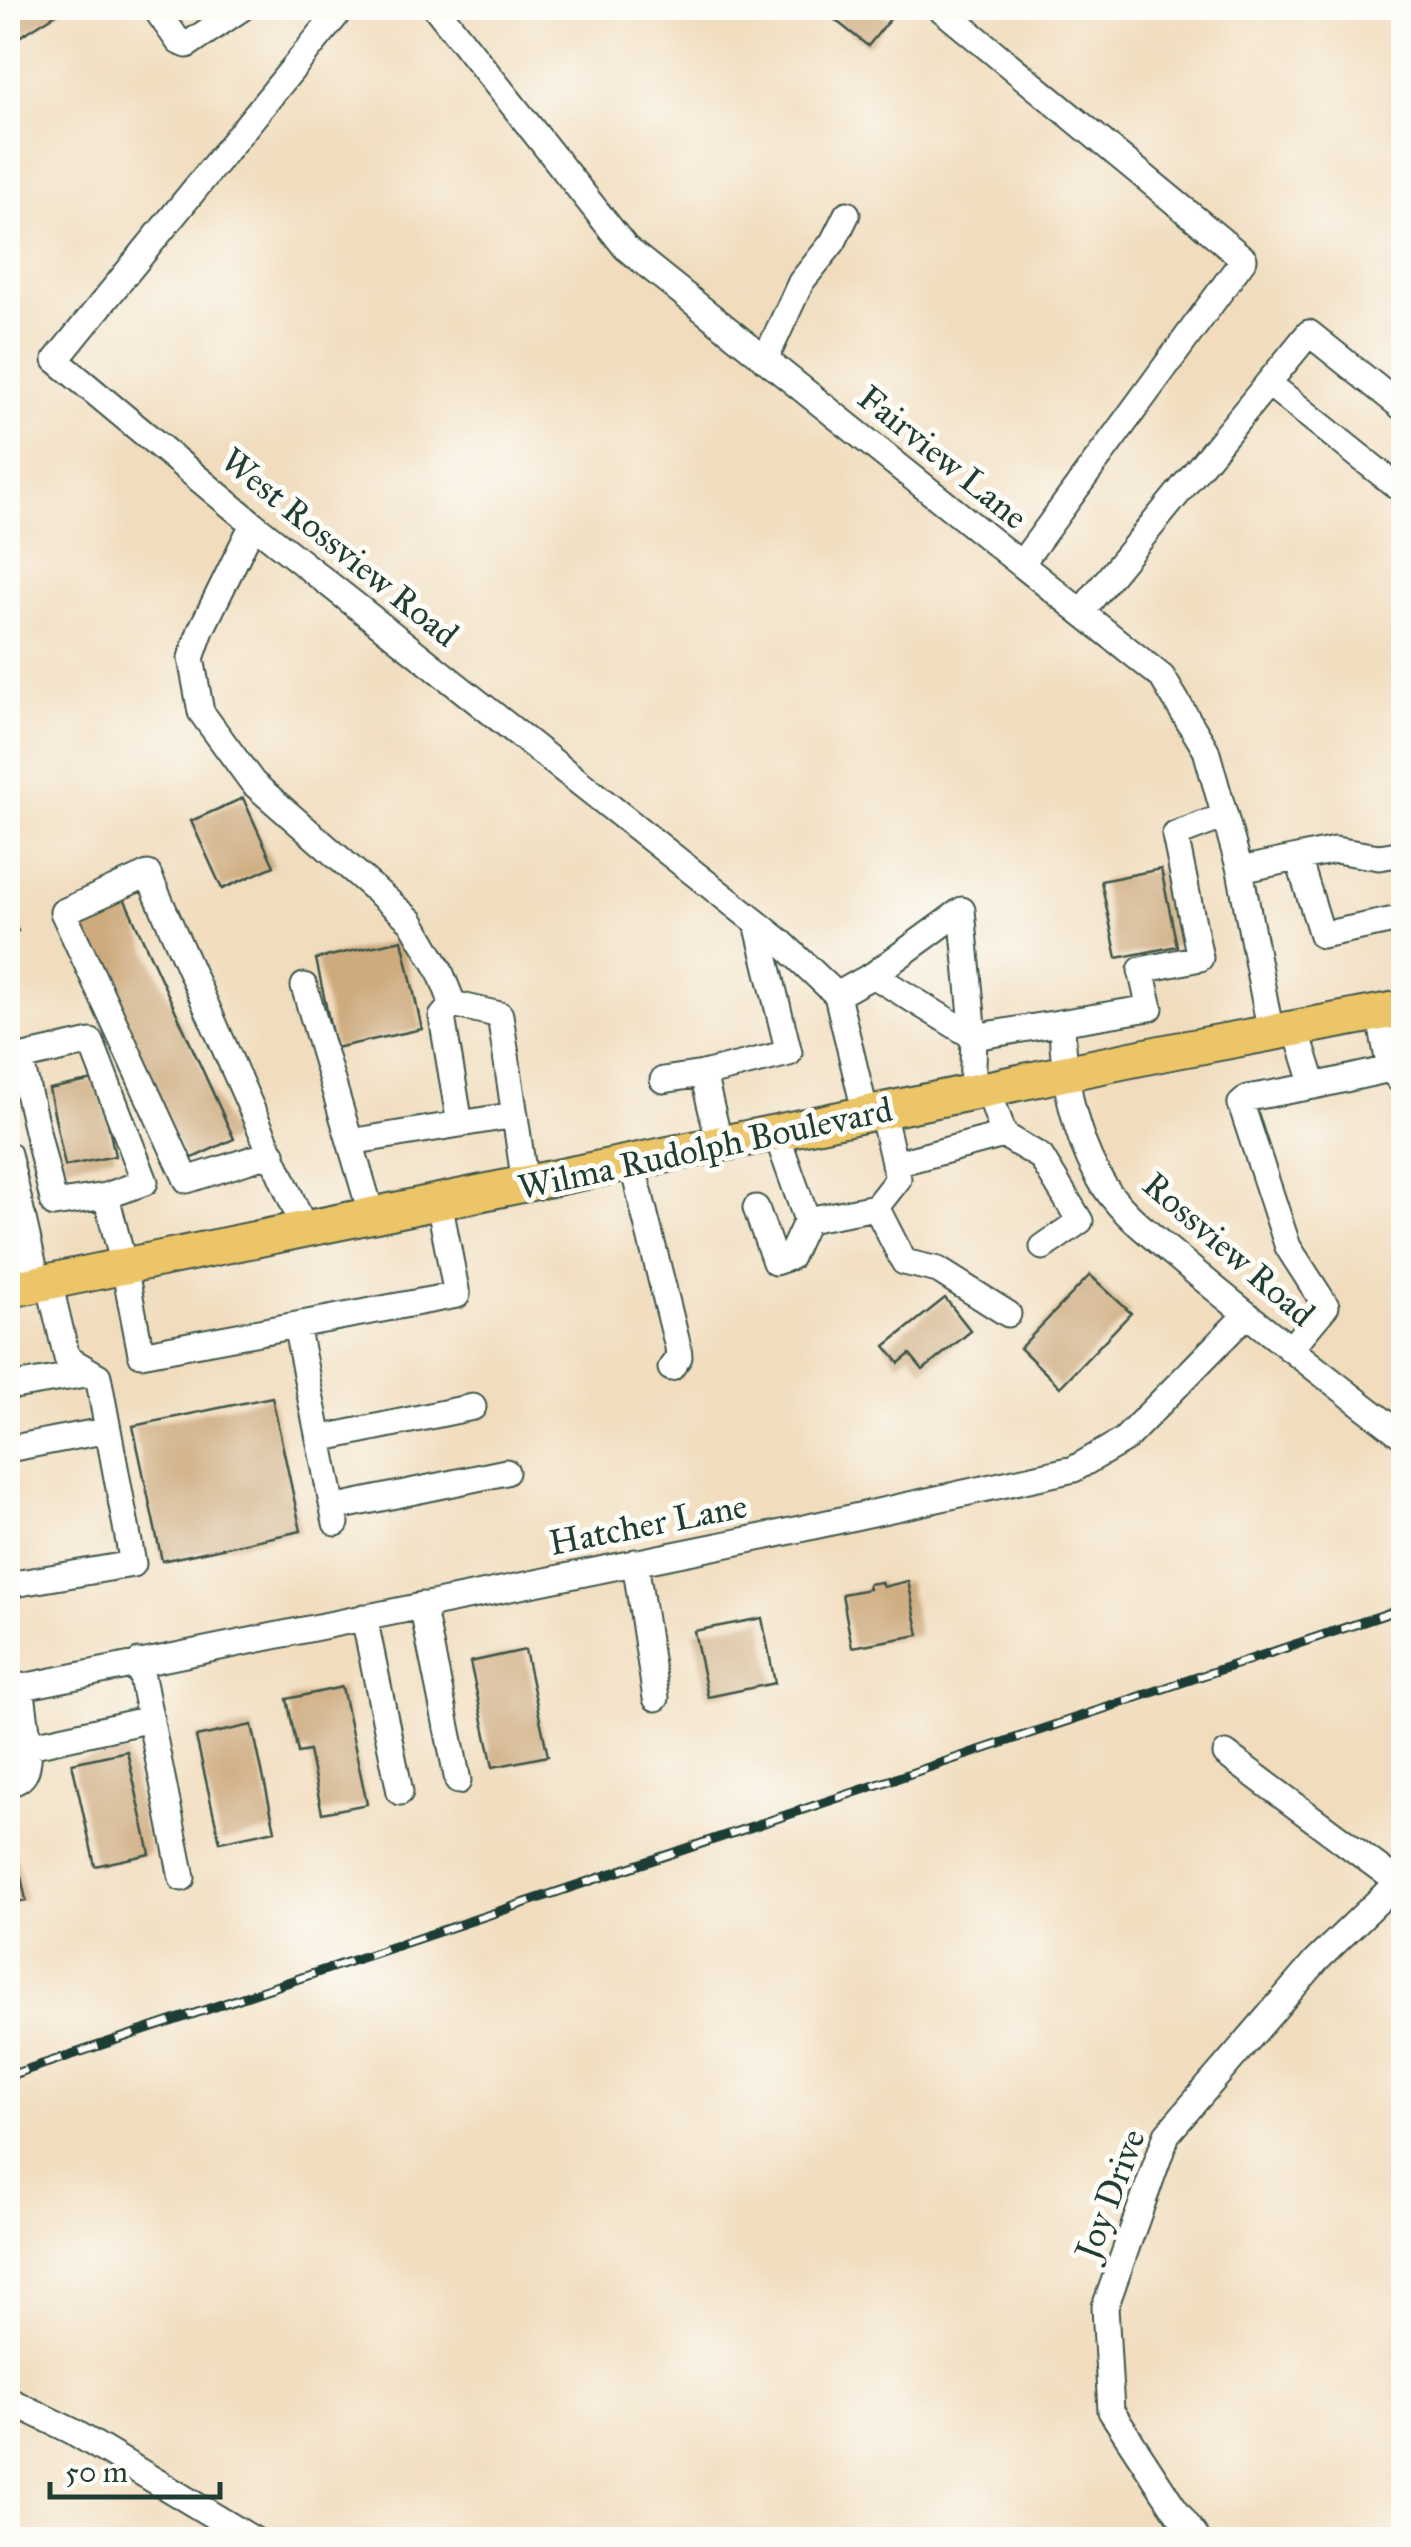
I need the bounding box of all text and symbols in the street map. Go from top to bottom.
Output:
street label: Fairview Lane [849,376,1036,539]
street label: West Rossview Road [212,439,467,657]
street label: Wilma Rudolph Boulevard [514,1088,897,1209]
street label: Rossview Road [1134,1163,1324,1336]
street label: Hatcher Lane [545,1484,751,1565]
street label: Joy Drive [1065,2123,1155,2269]
scale bar [50,2437,220,2499]
text: 50 m [65,2454,128,2490]

